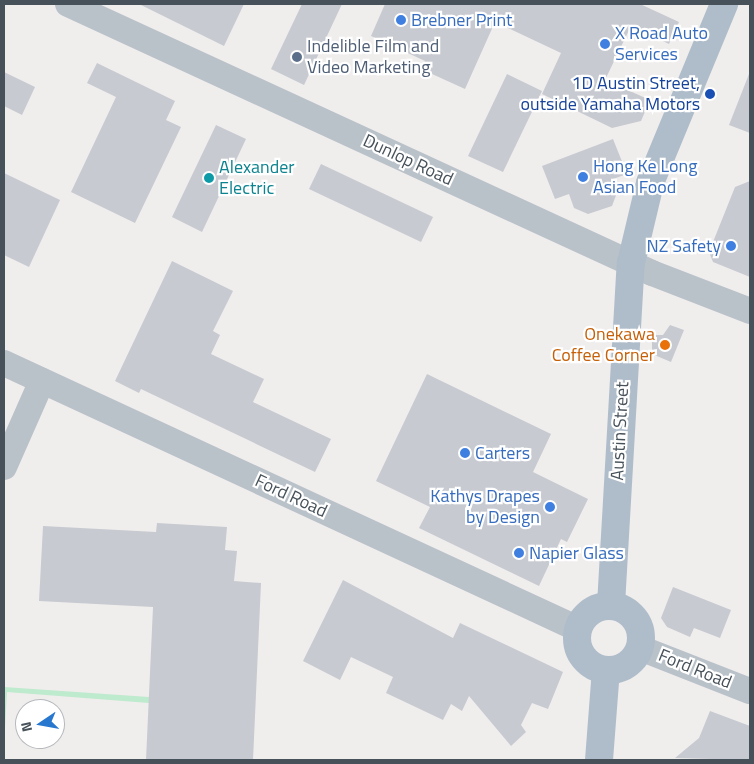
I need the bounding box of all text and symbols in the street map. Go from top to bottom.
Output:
place label: Brebner Print [411,9,512,31]
marker: Brebner Print [395,14,407,26]
place label: X Road Auto Services [615,23,708,66]
place label: Indelible Film and Video Marketing [307,36,439,78]
marker: X Road Auto Services [599,38,611,50]
marker: Indelible Film and Video Marketing [291,51,303,63]
place label: 1D Austin Street, outside Yamaha Motors [521,73,700,116]
marker: 1D Austin Street, outside Yamaha Motors [704,88,716,100]
street label: Dunlop Road [360,130,456,190]
place label: Hong Ke Long Asian Food [593,156,697,198]
place label: Alexander Electric [219,157,294,200]
marker: Hong Ke Long Asian Food [577,171,589,183]
marker: Alexander Electric [203,172,215,184]
place label: NZ Safety [647,235,721,257]
marker: NZ Safety [725,240,737,252]
place label: Onekawa Coffee Corner [552,324,655,366]
marker: Onekawa Coffee Corner [659,339,671,351]
street label: Austin Street [607,381,633,481]
place label: Carters [475,442,530,464]
marker: Carters [459,447,471,459]
street label: Ford Road [252,470,330,522]
place label: Kathys Drapes by Design [430,486,540,528]
marker: Kathys Drapes by Design [544,501,556,513]
place label: Napier Glass [529,542,624,564]
marker: Napier Glass [513,547,525,559]
street label: Ford Road [655,645,735,693]
north arrow [15,699,65,749]
text: N [15,720,37,734]

